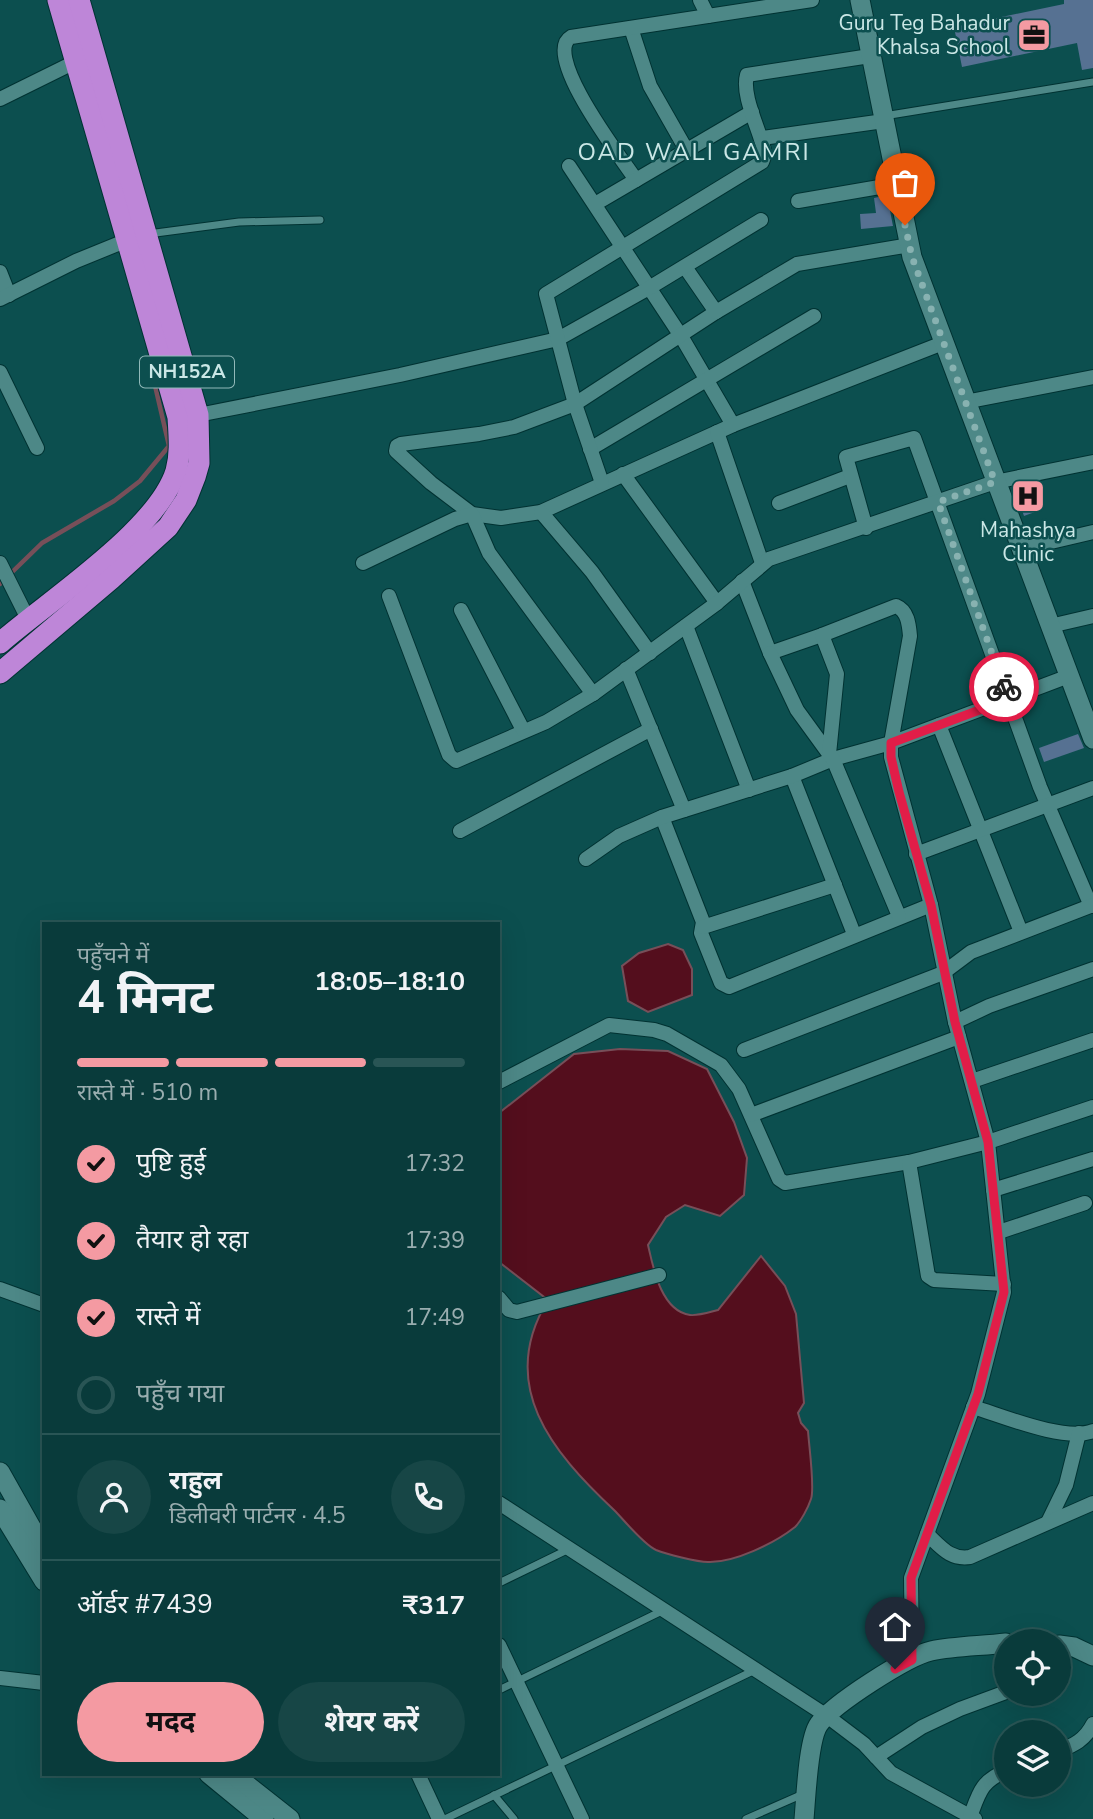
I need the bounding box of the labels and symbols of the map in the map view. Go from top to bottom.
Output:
place label: Guru Teg Bahadur Khalsa School [838,9,1011,61]
office icon: Guru Teg Bahadur Khalsa School [1015,16,1053,54]
district label: OAD WALI GAMRI [577,136,811,168]
pin [875,153,935,225]
road number: NH152A [140,356,234,388]
hospital icon: Mahashya Clinic [1009,477,1047,515]
place label: Mahashya Clinic [980,516,1076,568]
courier [969,652,1039,722]
pin [865,1597,925,1669]

